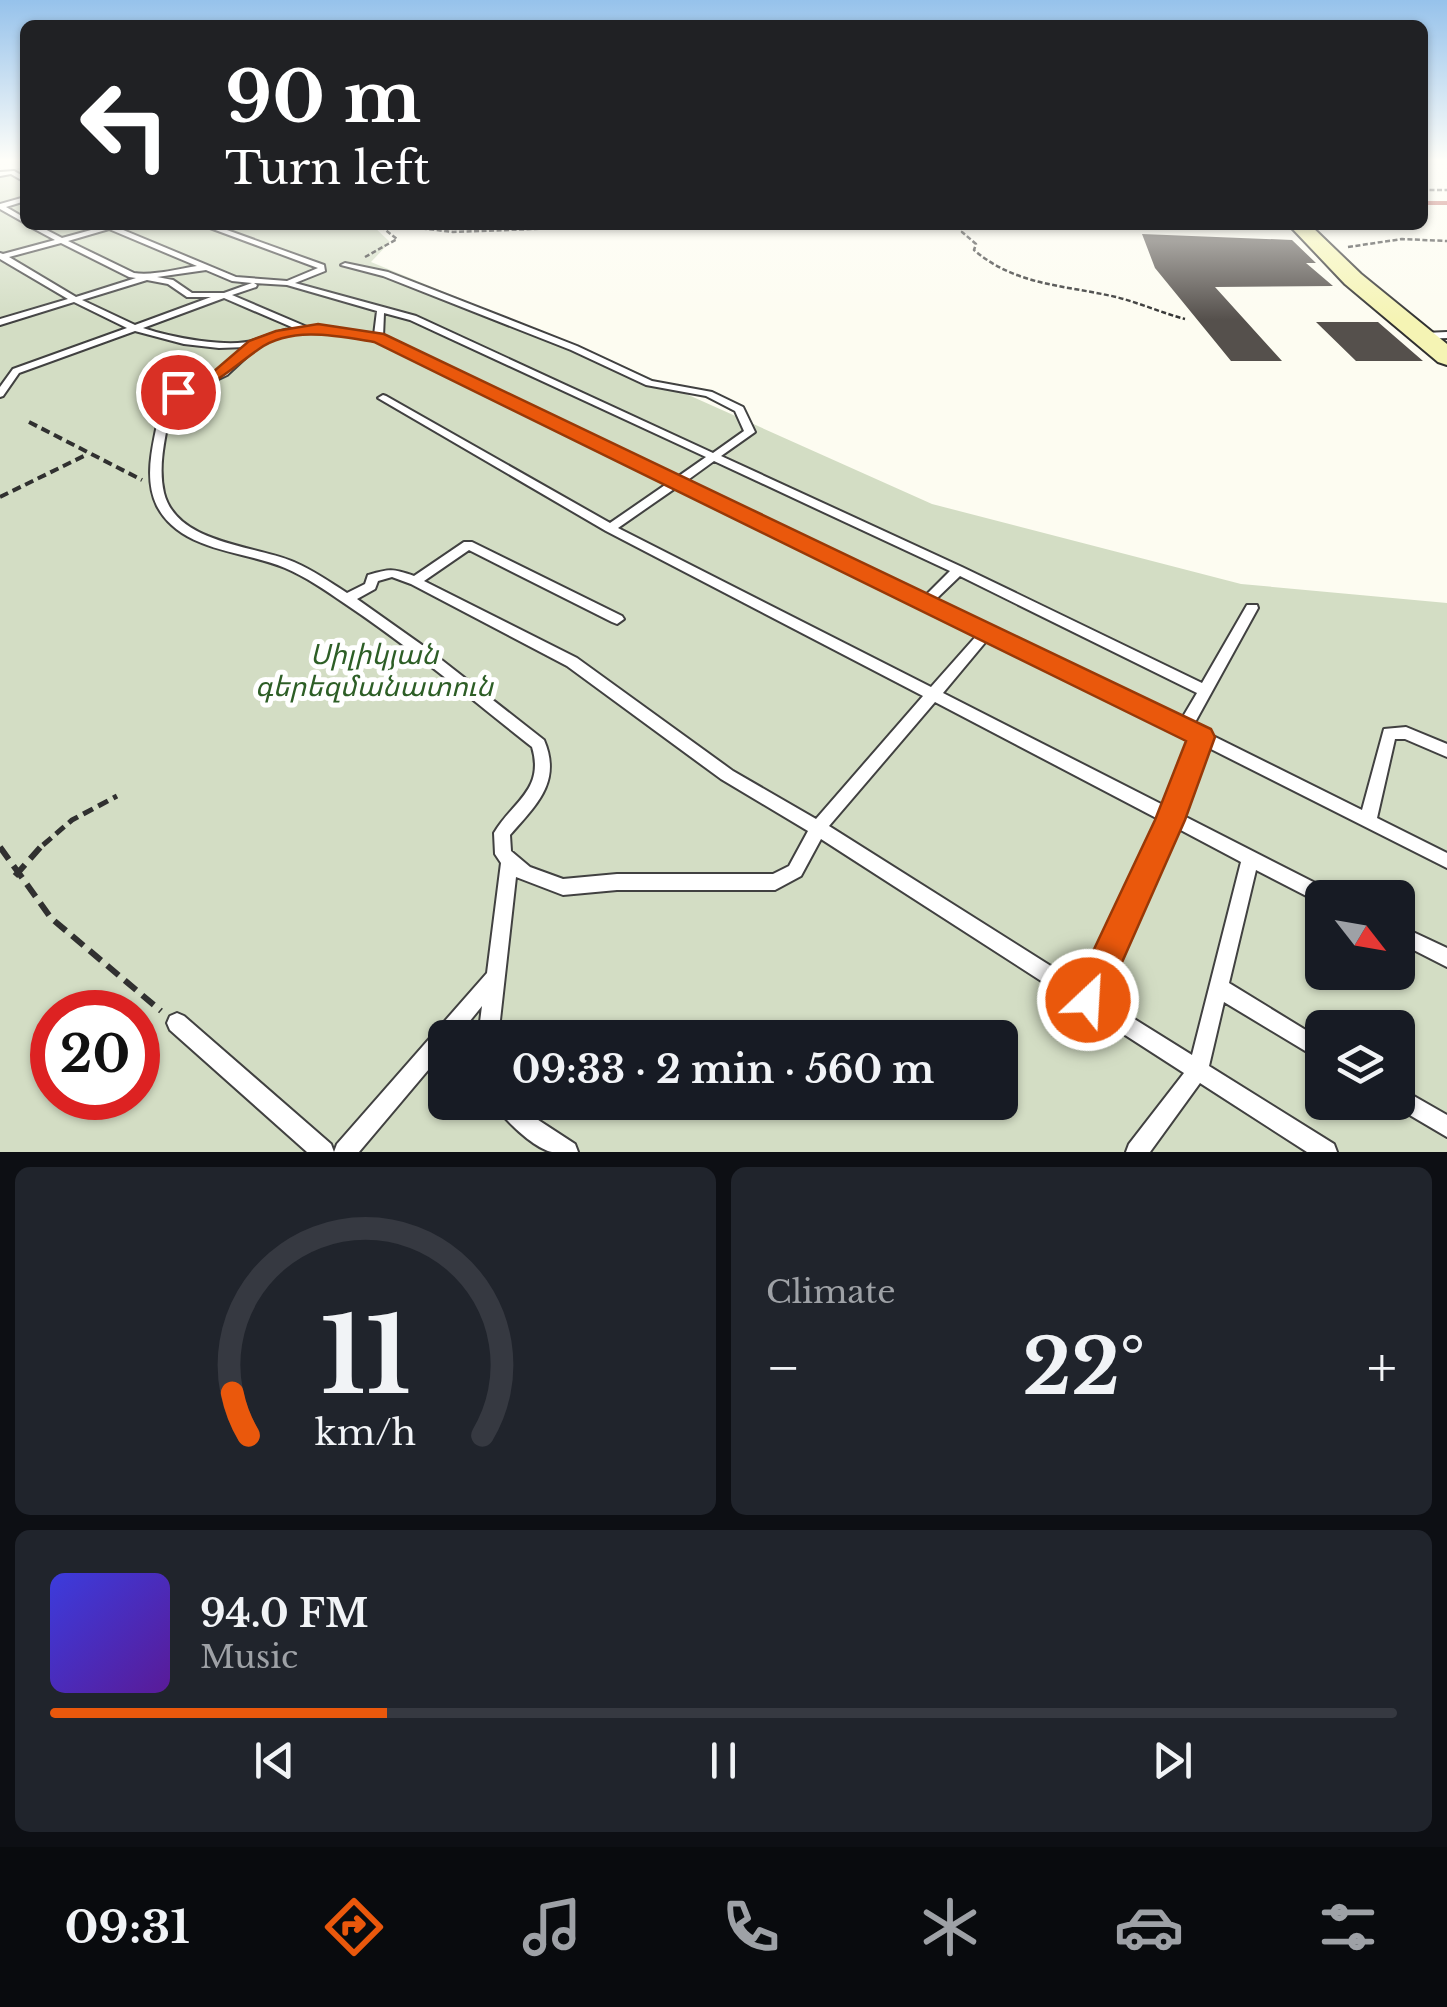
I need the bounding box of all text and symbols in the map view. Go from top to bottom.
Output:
text: 90 m [225,54,421,141]
icon: left [60,60,190,190]
text: Turn left [225,140,430,196]
pin [136,350,221,435]
icon: arrive [151,365,206,420]
park label: Սիլիկյան գերեզմանատուն [255,637,494,704]
north arrow [1305,880,1415,990]
map controls [1305,880,1415,1120]
position arrow [1036,948,1140,1052]
speed limit sign: 20 [30,990,160,1120]
button: layers [1305,1010,1415,1120]
text: 09:33 · 2 min · 560 m [512,1046,934,1093]
text: Climate [766,1272,895,1312]
text: 11 [320,1292,411,1421]
text: 22° [1022,1321,1145,1414]
text: − [766,1334,801,1402]
text: + [1367,1334,1397,1402]
text: km/h [315,1410,416,1455]
text: 94.0 FM [200,1590,368,1637]
text: Music [200,1637,298,1677]
icon: previous [247,1733,302,1788]
icon: pause [696,1733,751,1788]
icon: next [1145,1733,1200,1788]
icon: directions [319,1892,389,1962]
icon: music [517,1892,587,1962]
icon: phone [716,1892,786,1962]
icon: climate [915,1892,985,1962]
icon: car [1114,1892,1184,1962]
icon: filters [1313,1892,1383,1962]
text: 09:31 [64,1899,190,1955]

